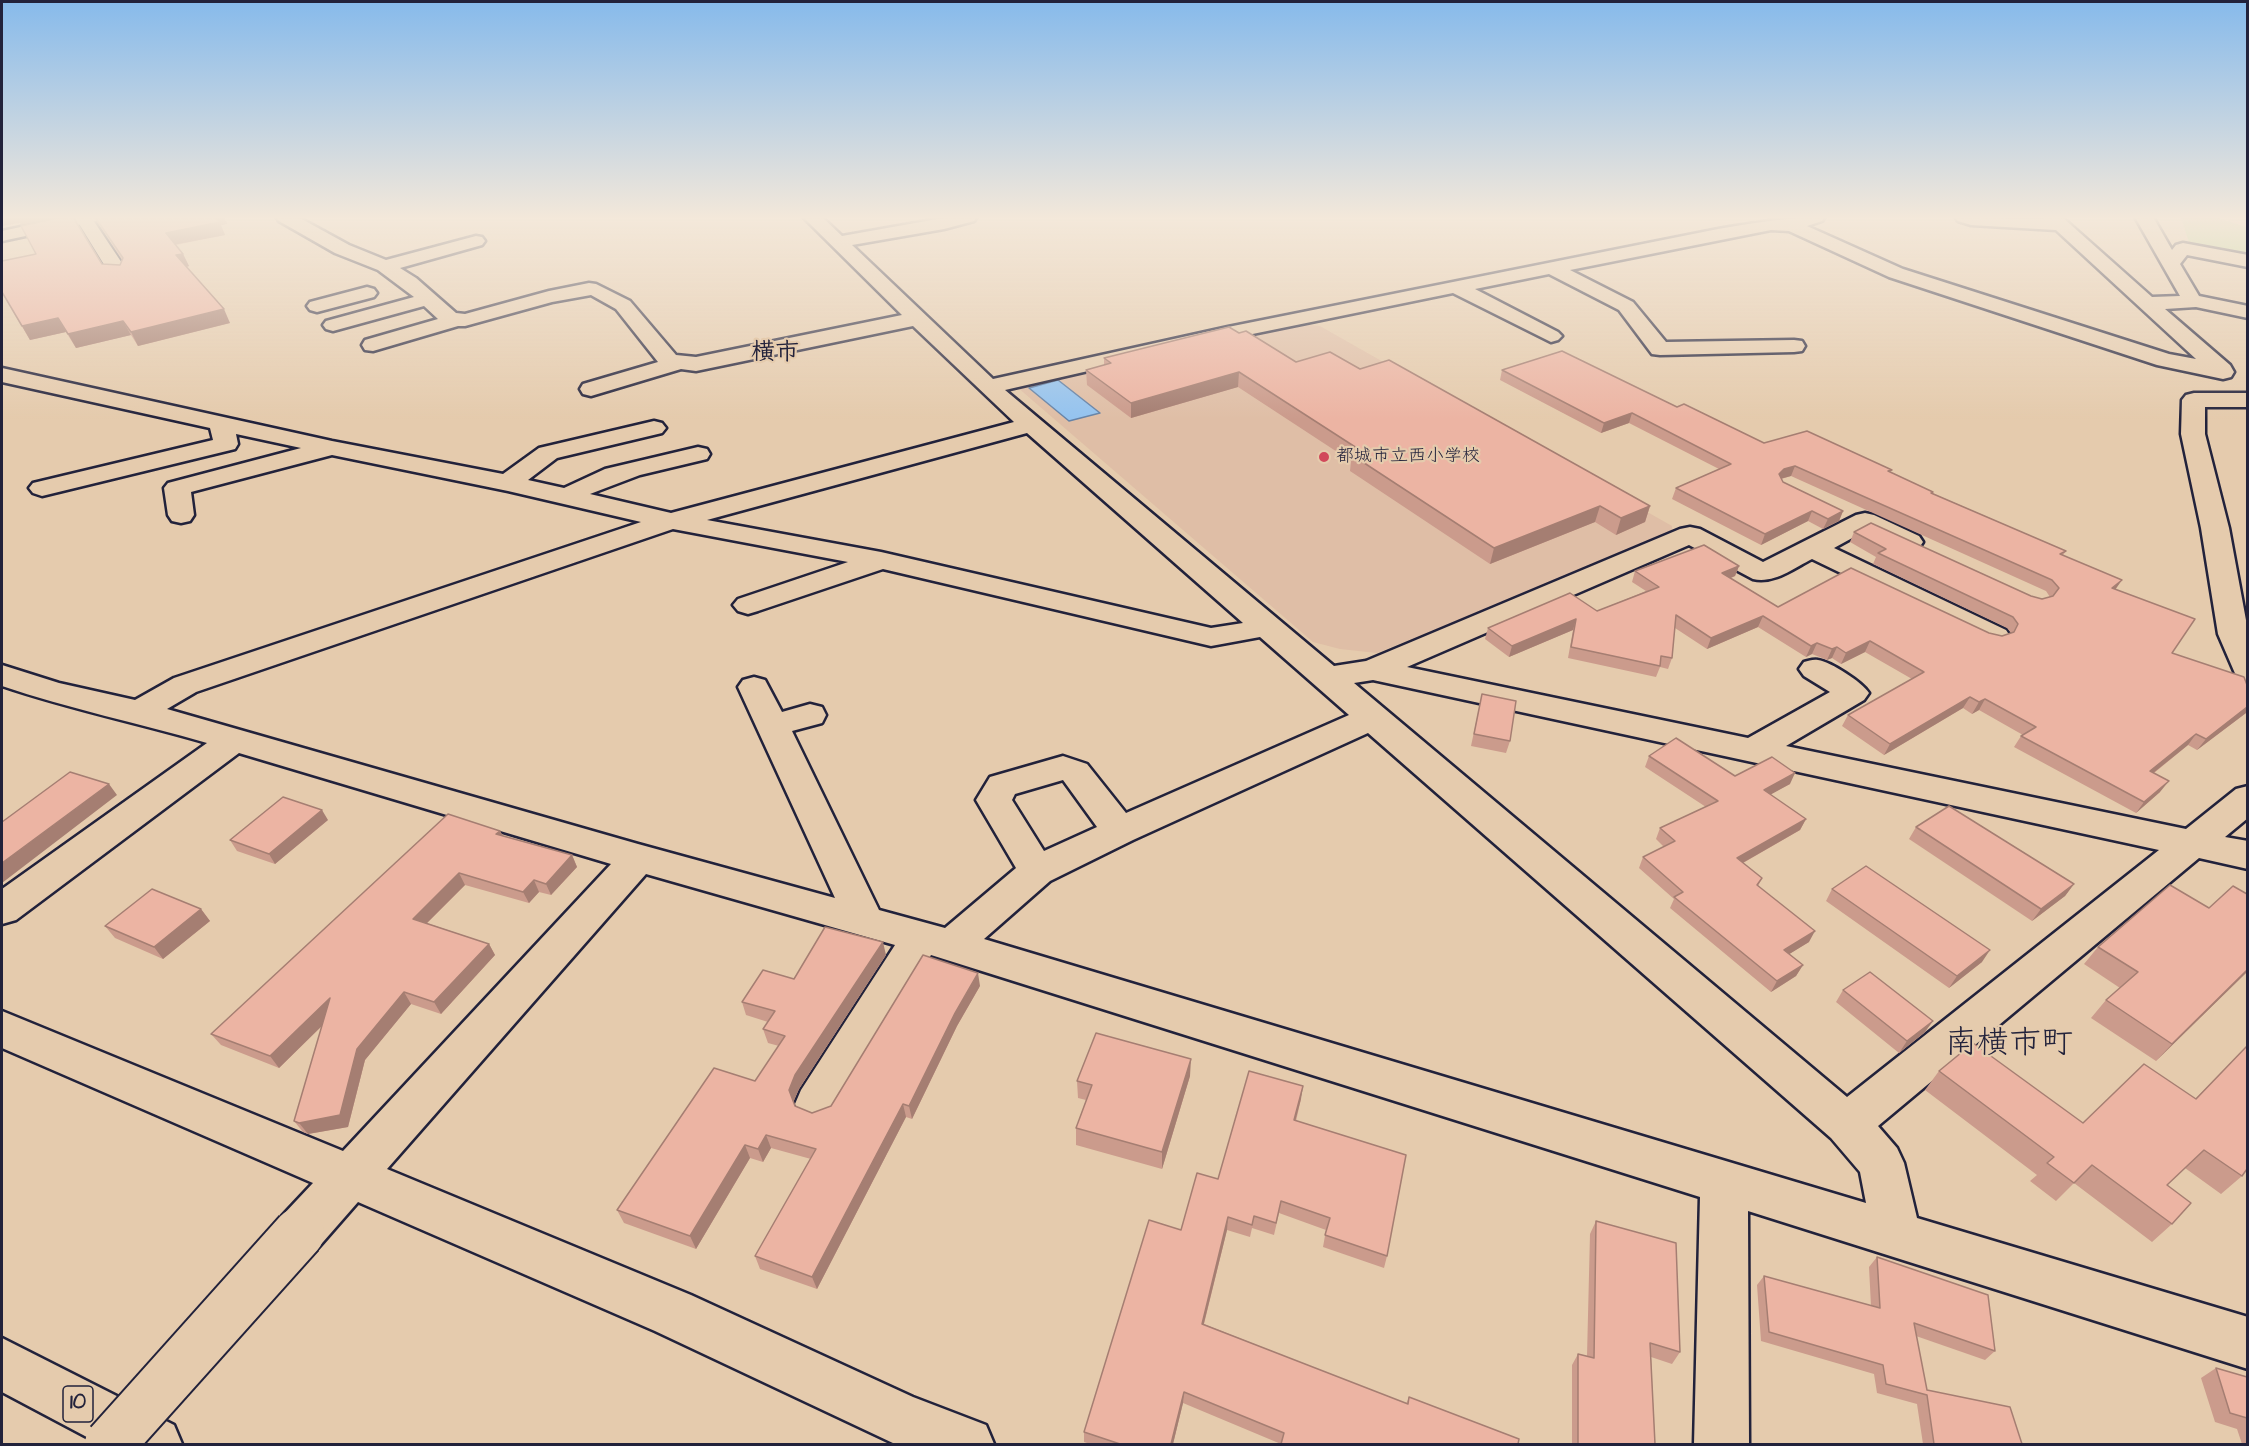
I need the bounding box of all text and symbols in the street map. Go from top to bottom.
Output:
district label: 横市 [751,340,799,368]
place label: 都城市立西小学校 [1336,446,1480,468]
marker: 都城市立西小学校 [1317,450,1331,464]
district label: 南横市町 [1945,1026,2073,1064]
road number: 10 [63,1386,93,1422]

